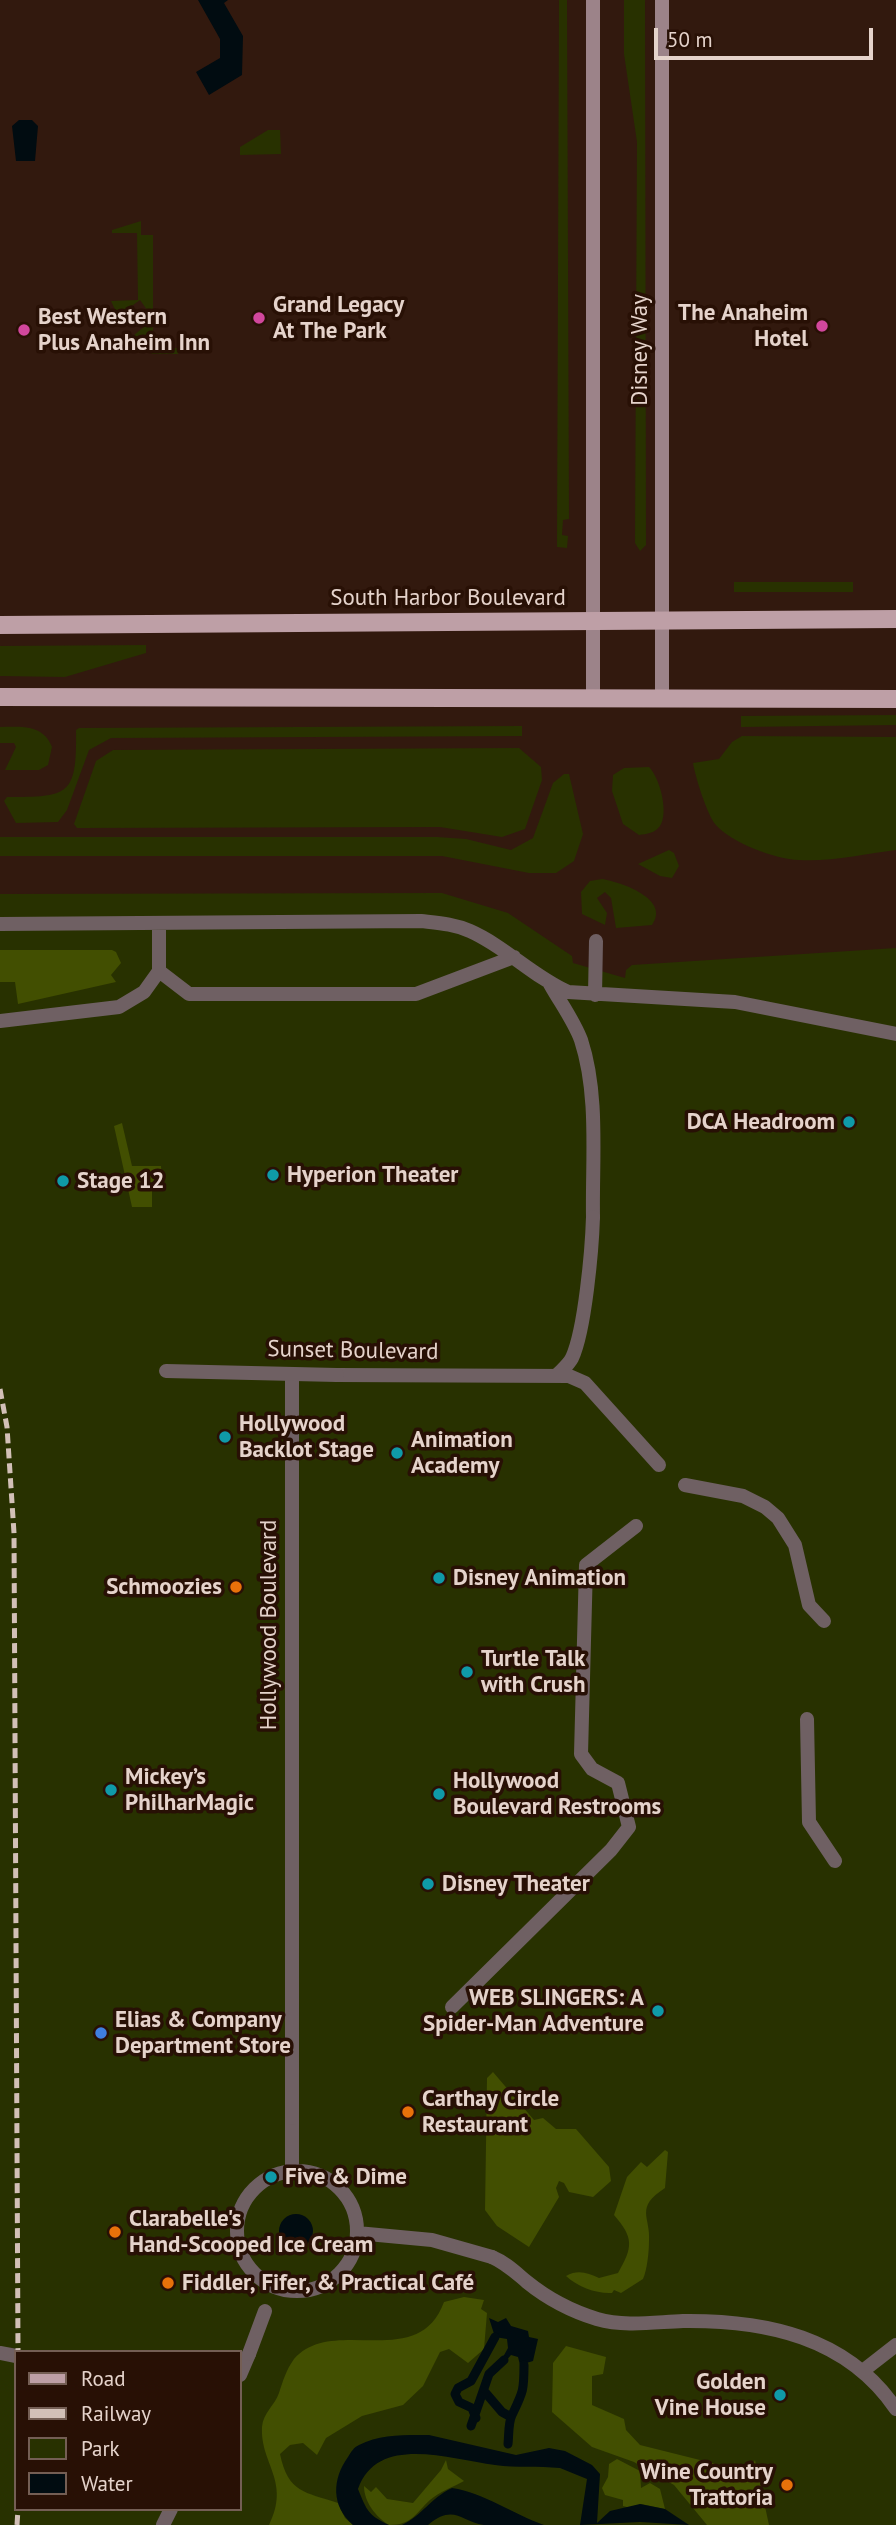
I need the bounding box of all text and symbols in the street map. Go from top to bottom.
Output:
scale bar [658,14,877,58]
text: 50 m [667,26,713,53]
place label: Grand Legacy At The Park [273,291,404,345]
street label: Disney Way [626,294,654,406]
place label: The Anaheim Hotel [678,299,808,353]
place label: Best Western Plus Anaheim Inn [38,303,210,357]
marker: Grand Legacy At The Park [251,310,267,326]
marker: The Anaheim Hotel [814,318,830,334]
marker: Best Western Plus Anaheim Inn [16,322,32,338]
street label: South Harbor Boulevard [330,584,566,612]
place label: DCA Headroom [687,1108,835,1136]
marker: DCA Headroom [841,1114,857,1130]
place label: Hyperion Theater [287,1161,458,1189]
place label: Stage 12 [77,1167,165,1195]
marker: Hyperion Theater [265,1167,281,1183]
marker: Stage 12 [55,1173,71,1189]
street label: Sunset Boulevard [267,1336,439,1366]
place label: Hollywood Backlot Stage [239,1410,374,1464]
place label: Animation Academy [411,1426,513,1480]
marker: Hollywood Backlot Stage [217,1429,233,1445]
marker: Animation Academy [389,1445,405,1461]
street label: Hollywood Boulevard [255,1520,283,1730]
place label: Disney Animation [453,1564,626,1592]
marker: Disney Animation [431,1570,447,1586]
place label: Schmoozies [106,1573,222,1601]
marker: Schmoozies [228,1579,244,1595]
place label: Turtle Talk with Crush [481,1645,585,1699]
marker: Turtle Talk with Crush [459,1664,475,1680]
place label: Mickey’s PhilharMagic [125,1763,254,1817]
place label: Hollywood Boulevard Restrooms [453,1767,661,1821]
marker: Mickey’s PhilharMagic [103,1782,119,1798]
marker: Hollywood Boulevard Restrooms [431,1786,447,1802]
place label: Disney Theater [442,1870,590,1898]
marker: Disney Theater [420,1876,436,1892]
place label: WEB SLINGERS: A Spider-Man Adventure [423,1984,644,2038]
marker: WEB SLINGERS: A Spider-Man Adventure [650,2003,666,2019]
place label: Elias & Company Department Store [115,2006,291,2060]
marker: Elias & Company Department Store [93,2025,109,2041]
place label: Carthay Circle Restaurant [422,2085,559,2139]
marker: Carthay Circle Restaurant [400,2104,416,2120]
place label: Five & Dime [285,2163,407,2191]
marker: Five & Dime [263,2169,279,2185]
place label: Clarabelle's Hand-Scooped Ice Cream [129,2205,373,2259]
marker: Clarabelle's Hand-Scooped Ice Cream [107,2224,123,2240]
place label: Fiddler, Fifer, & Practical Café [182,2269,474,2297]
marker: Fiddler, Fifer, & Practical Café [160,2275,176,2291]
legend [14,2350,242,2511]
text: Road [81,2365,125,2392]
place label: Golden Vine House [655,2368,766,2422]
marker: Golden Vine House [772,2387,788,2403]
text: Railway [81,2400,151,2427]
text: Park [81,2435,120,2462]
place label: Wine Country Trattoria [641,2458,773,2512]
text: Water [81,2470,133,2497]
marker: Wine Country Trattoria [779,2477,795,2493]

